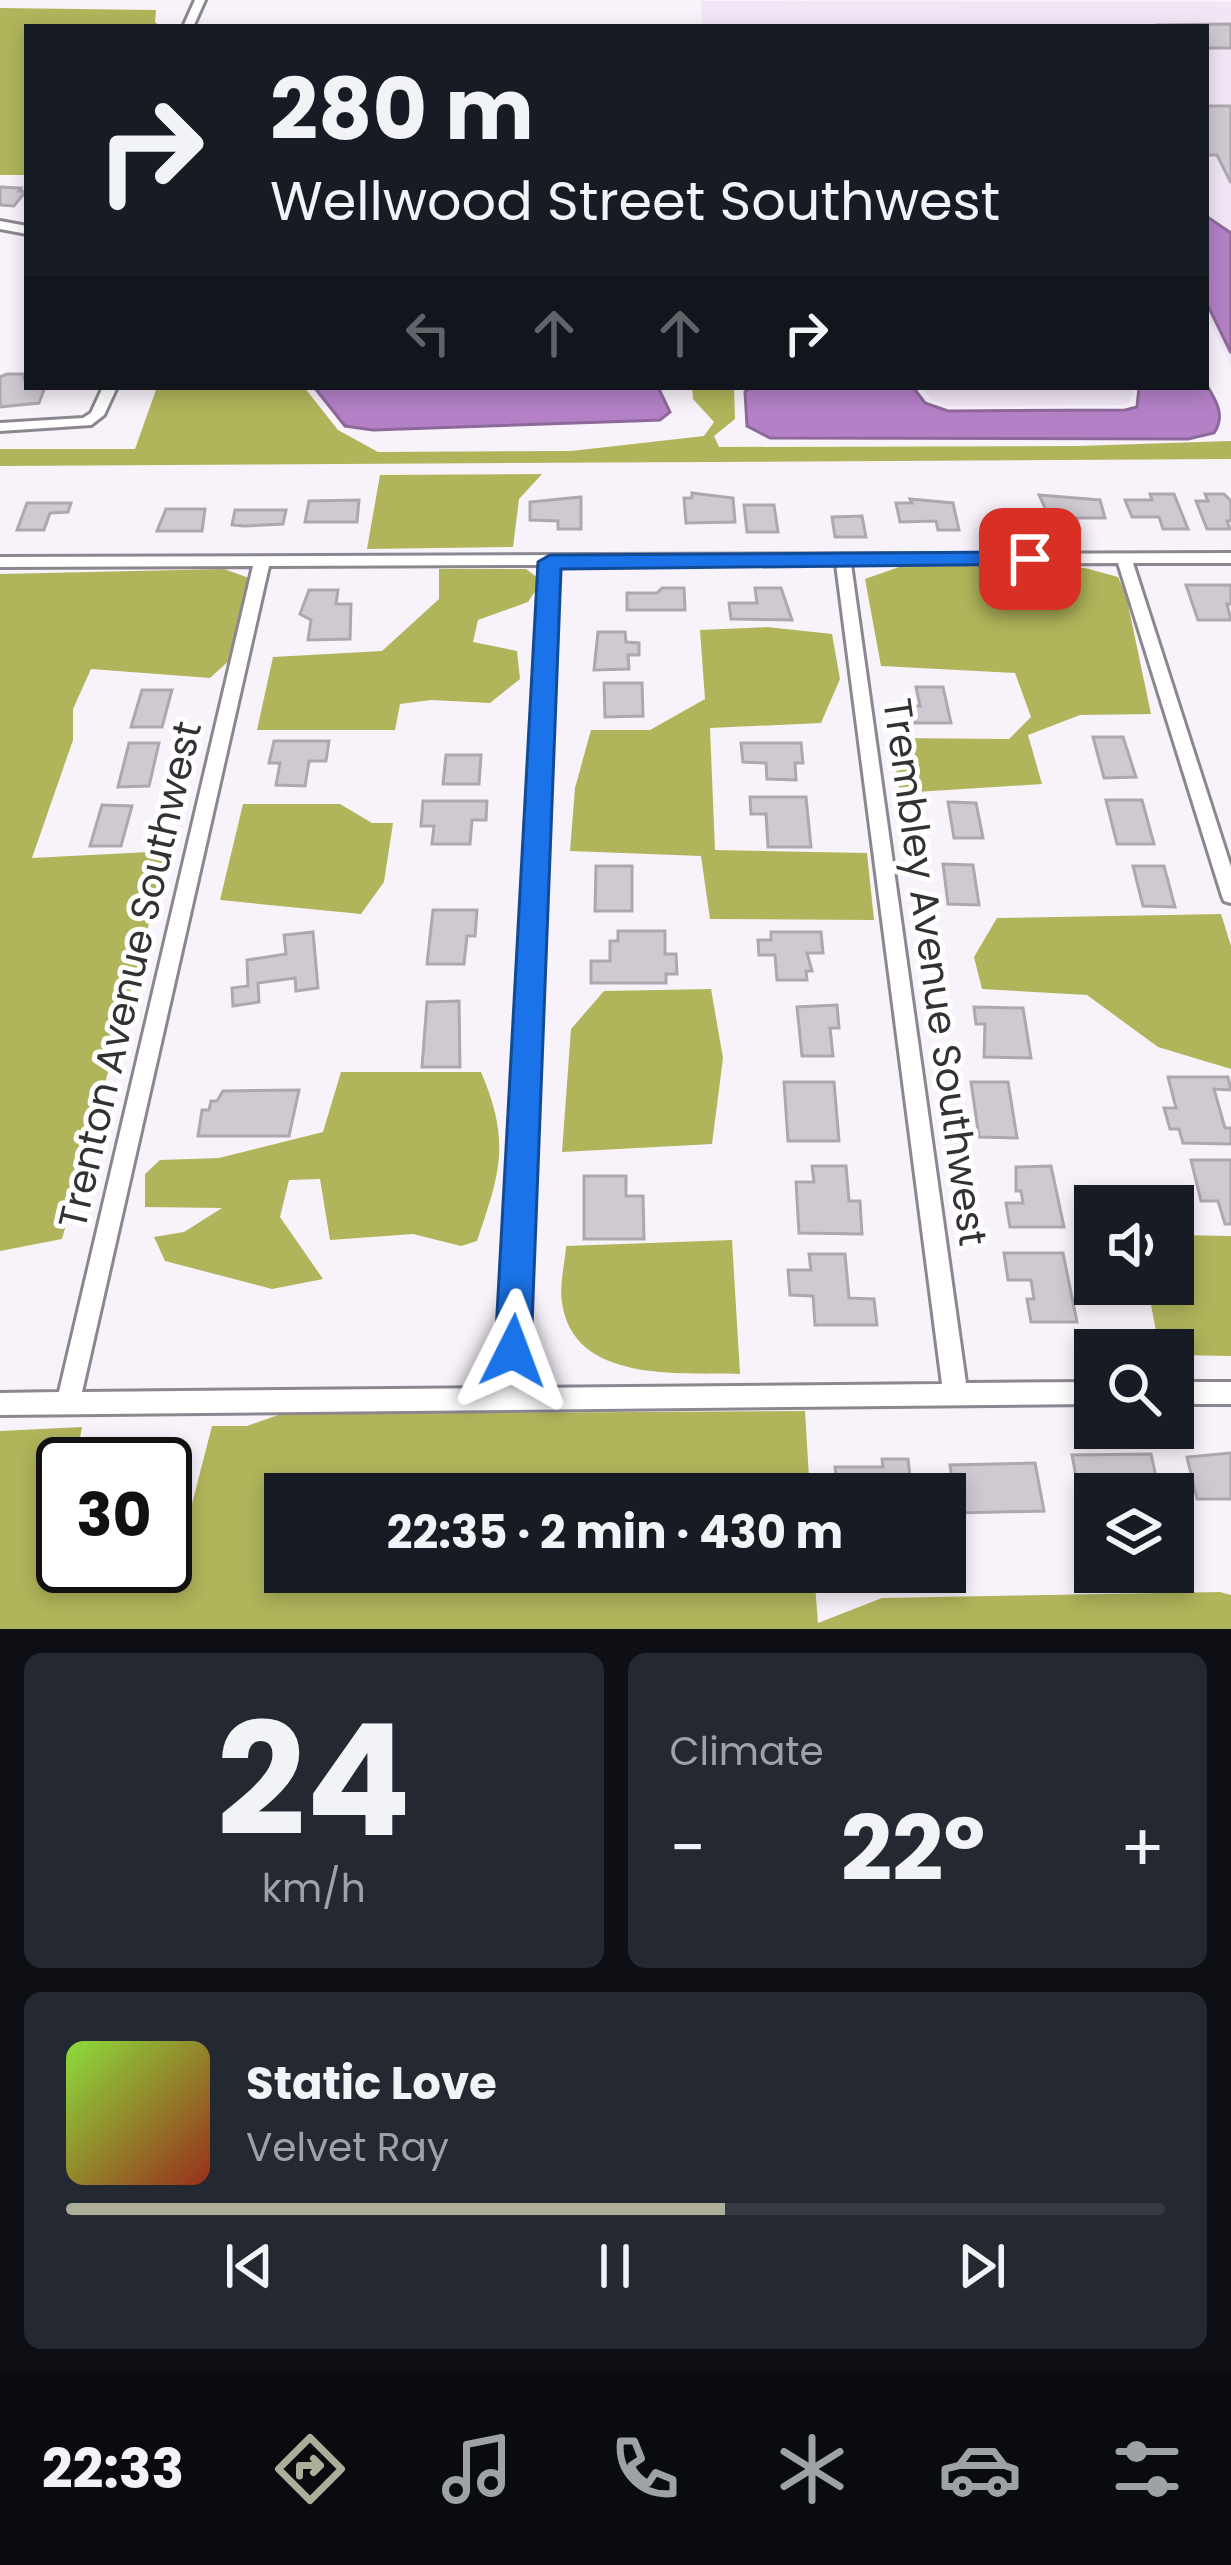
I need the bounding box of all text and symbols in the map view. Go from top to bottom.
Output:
text: 280 m [270,51,534,168]
icon: right [72,72,228,228]
text: Wellwood Street Southwest [270,163,1000,239]
icon: left [395,300,461,366]
icon: ahead [521,300,587,366]
icon: ahead [647,300,713,366]
icon: right [773,300,839,366]
pin [979,508,1081,610]
icon: arrive [997,526,1063,592]
street label: Trembley Avenue Southwest [869,695,1001,1249]
street label: Trenton Avenue Southwest [45,716,215,1234]
map controls [1074,1185,1194,1593]
button: sound [1074,1185,1194,1305]
position arrow [450,1288,576,1414]
button: search [1074,1329,1194,1449]
speed limit sign: 30 [36,1437,192,1593]
button: layers [1074,1473,1194,1593]
text: 22:35 · 2 min · 430 m [387,1501,843,1564]
text: 24 [216,1671,411,1890]
text: Climate [670,1724,824,1779]
text: 22° [841,1785,985,1912]
text: − [670,1802,706,1894]
text: + [1120,1802,1165,1894]
text: km/h [262,1861,366,1916]
text: Static Love [246,2052,497,2115]
text: Velvet Ray [246,2120,449,2175]
icon: previous [216,2233,282,2299]
icon: pause [582,2233,648,2299]
icon: next [949,2233,1015,2299]
icon: directions [268,2427,352,2511]
icon: music [435,2427,519,2511]
icon: phone [603,2427,687,2511]
icon: climate [770,2427,854,2511]
icon: car [938,2427,1022,2511]
icon: filters [1105,2427,1189,2511]
text: 22:33 [42,2431,184,2507]

